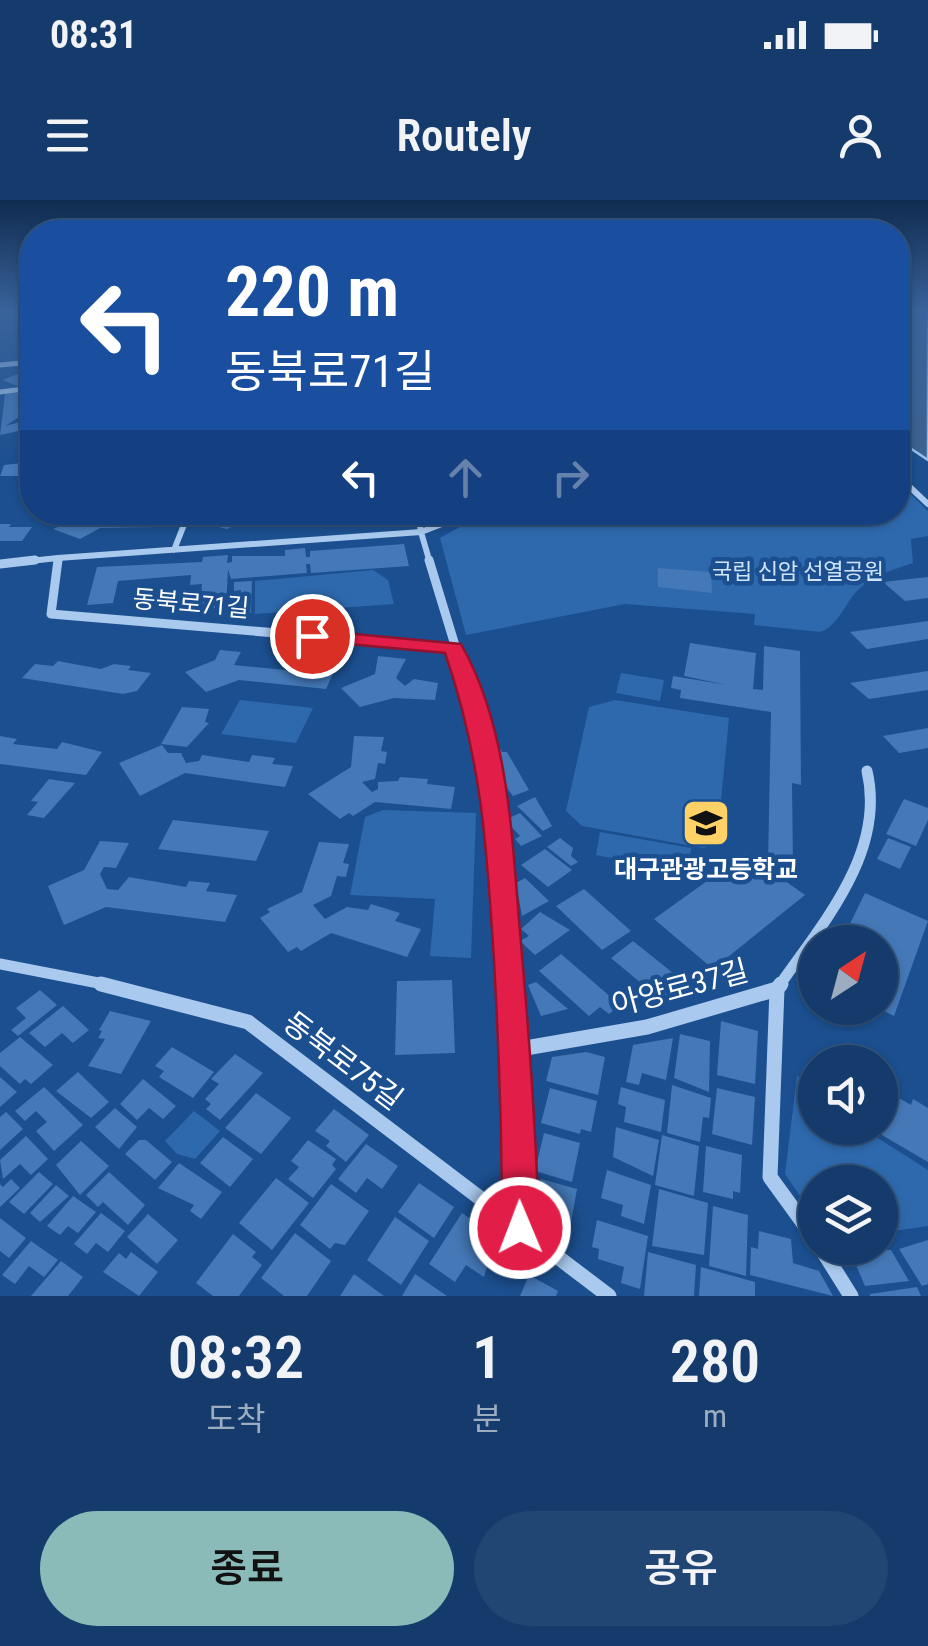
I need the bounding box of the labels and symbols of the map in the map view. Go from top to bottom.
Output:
park label: 국립 신암 선열공원 [712,559,884,584]
street label: 동북로71길 [132,584,250,623]
pin [270,594,355,679]
school or university icon: 대구관광고등학교 [680,797,732,849]
place label: 대구관광고등학교 [614,855,798,884]
north arrow [798,925,898,1025]
street label: 아양로37길 [608,952,752,1023]
street label: 동북로75길 [277,1004,410,1117]
position arrow [468,1176,572,1280]

